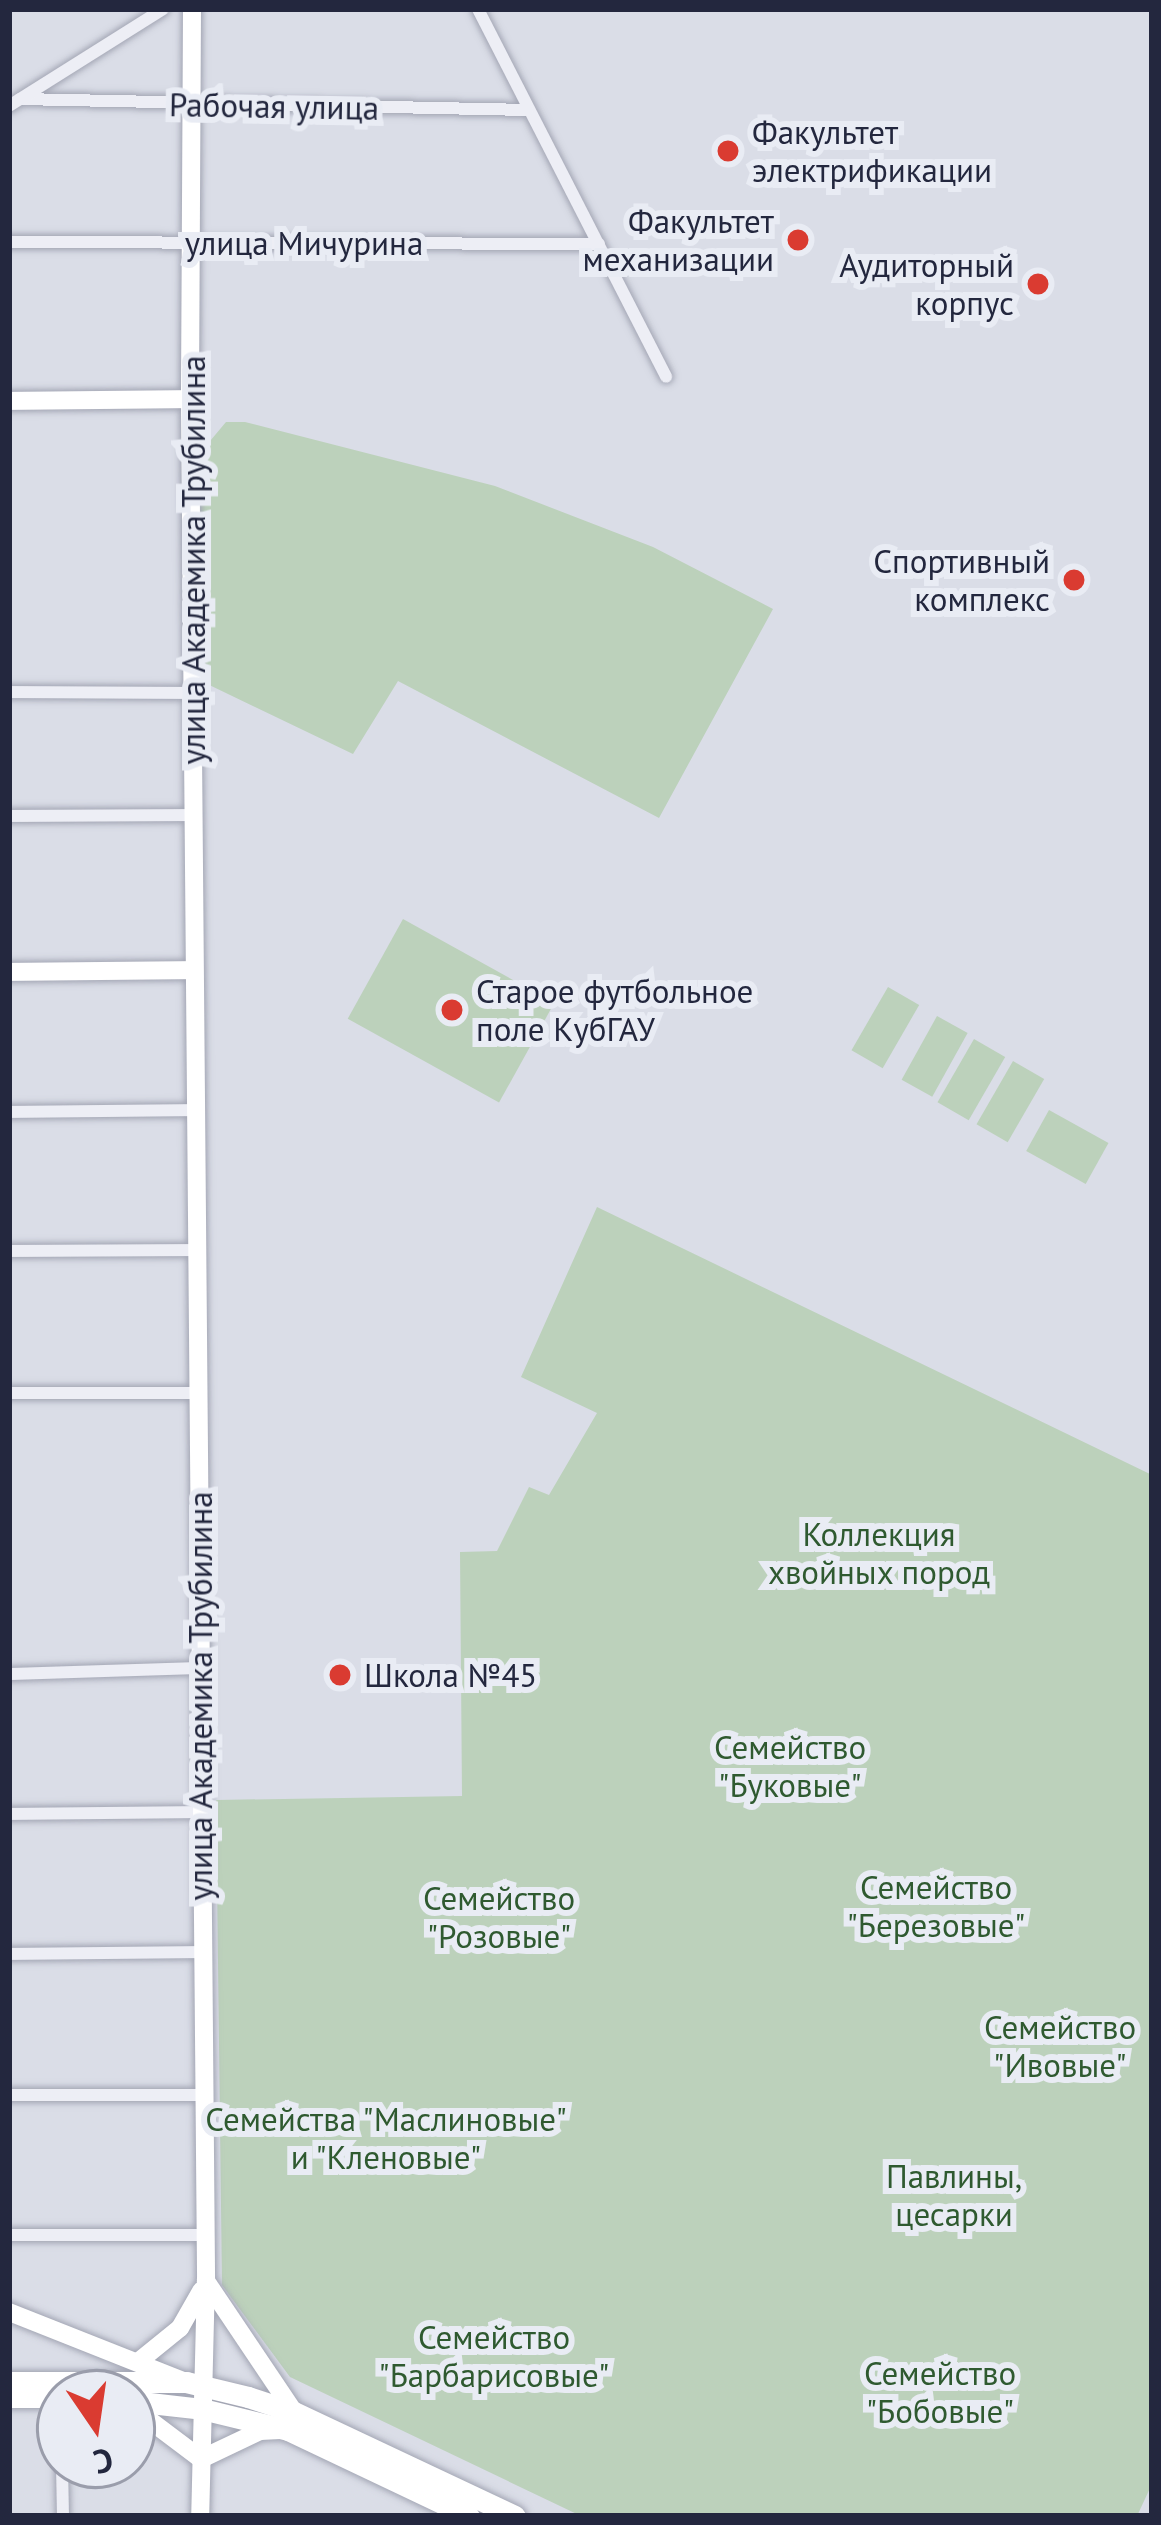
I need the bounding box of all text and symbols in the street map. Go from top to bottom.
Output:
street label: Рабочая улица [169,84,379,128]
place label: Факультет электрификации [752,112,992,190]
marker: Факультет электрификации [715,138,741,164]
place label: Факультет механизации [582,201,774,279]
street label: улица Мичурина [185,223,423,263]
marker: Факультет механизации [785,227,811,253]
place label: Аудиторный корпус [839,245,1014,323]
marker: Аудиторный корпус [1025,271,1051,297]
street label: улица Академика Трубилина [173,354,213,766]
place label: Спортивный комплекс [873,541,1050,619]
marker: Спортивный комплекс [1061,567,1087,593]
place label: Старое футбольное поле КубГАУ [476,971,753,1049]
marker: Старое футбольное поле КубГАУ [439,997,465,1023]
street label: улица Академика Трубилина [180,1490,220,1902]
park label: Коллекция хвойных пород [767,1514,991,1592]
place label: Школа №45 [364,1655,537,1695]
marker: Школа №45 [327,1662,353,1688]
park label: Семейство "Буковые" [714,1727,866,1805]
park label: Семейство "Березовые" [847,1867,1025,1945]
park label: Семейство "Розовые" [423,1878,575,1956]
park label: Семейство "Ивовые" [984,2007,1136,2085]
park label: Семейства "Маслиновые" и "Кленовые" [204,2099,568,2177]
park label: Павлины, цесарки [886,2156,1022,2234]
park label: Семейство "Барбарисовые" [379,2317,609,2395]
park label: Семейство "Бобовые" [864,2353,1016,2431]
north arrow [36,2369,156,2489]
text: С [90,2439,117,2485]

